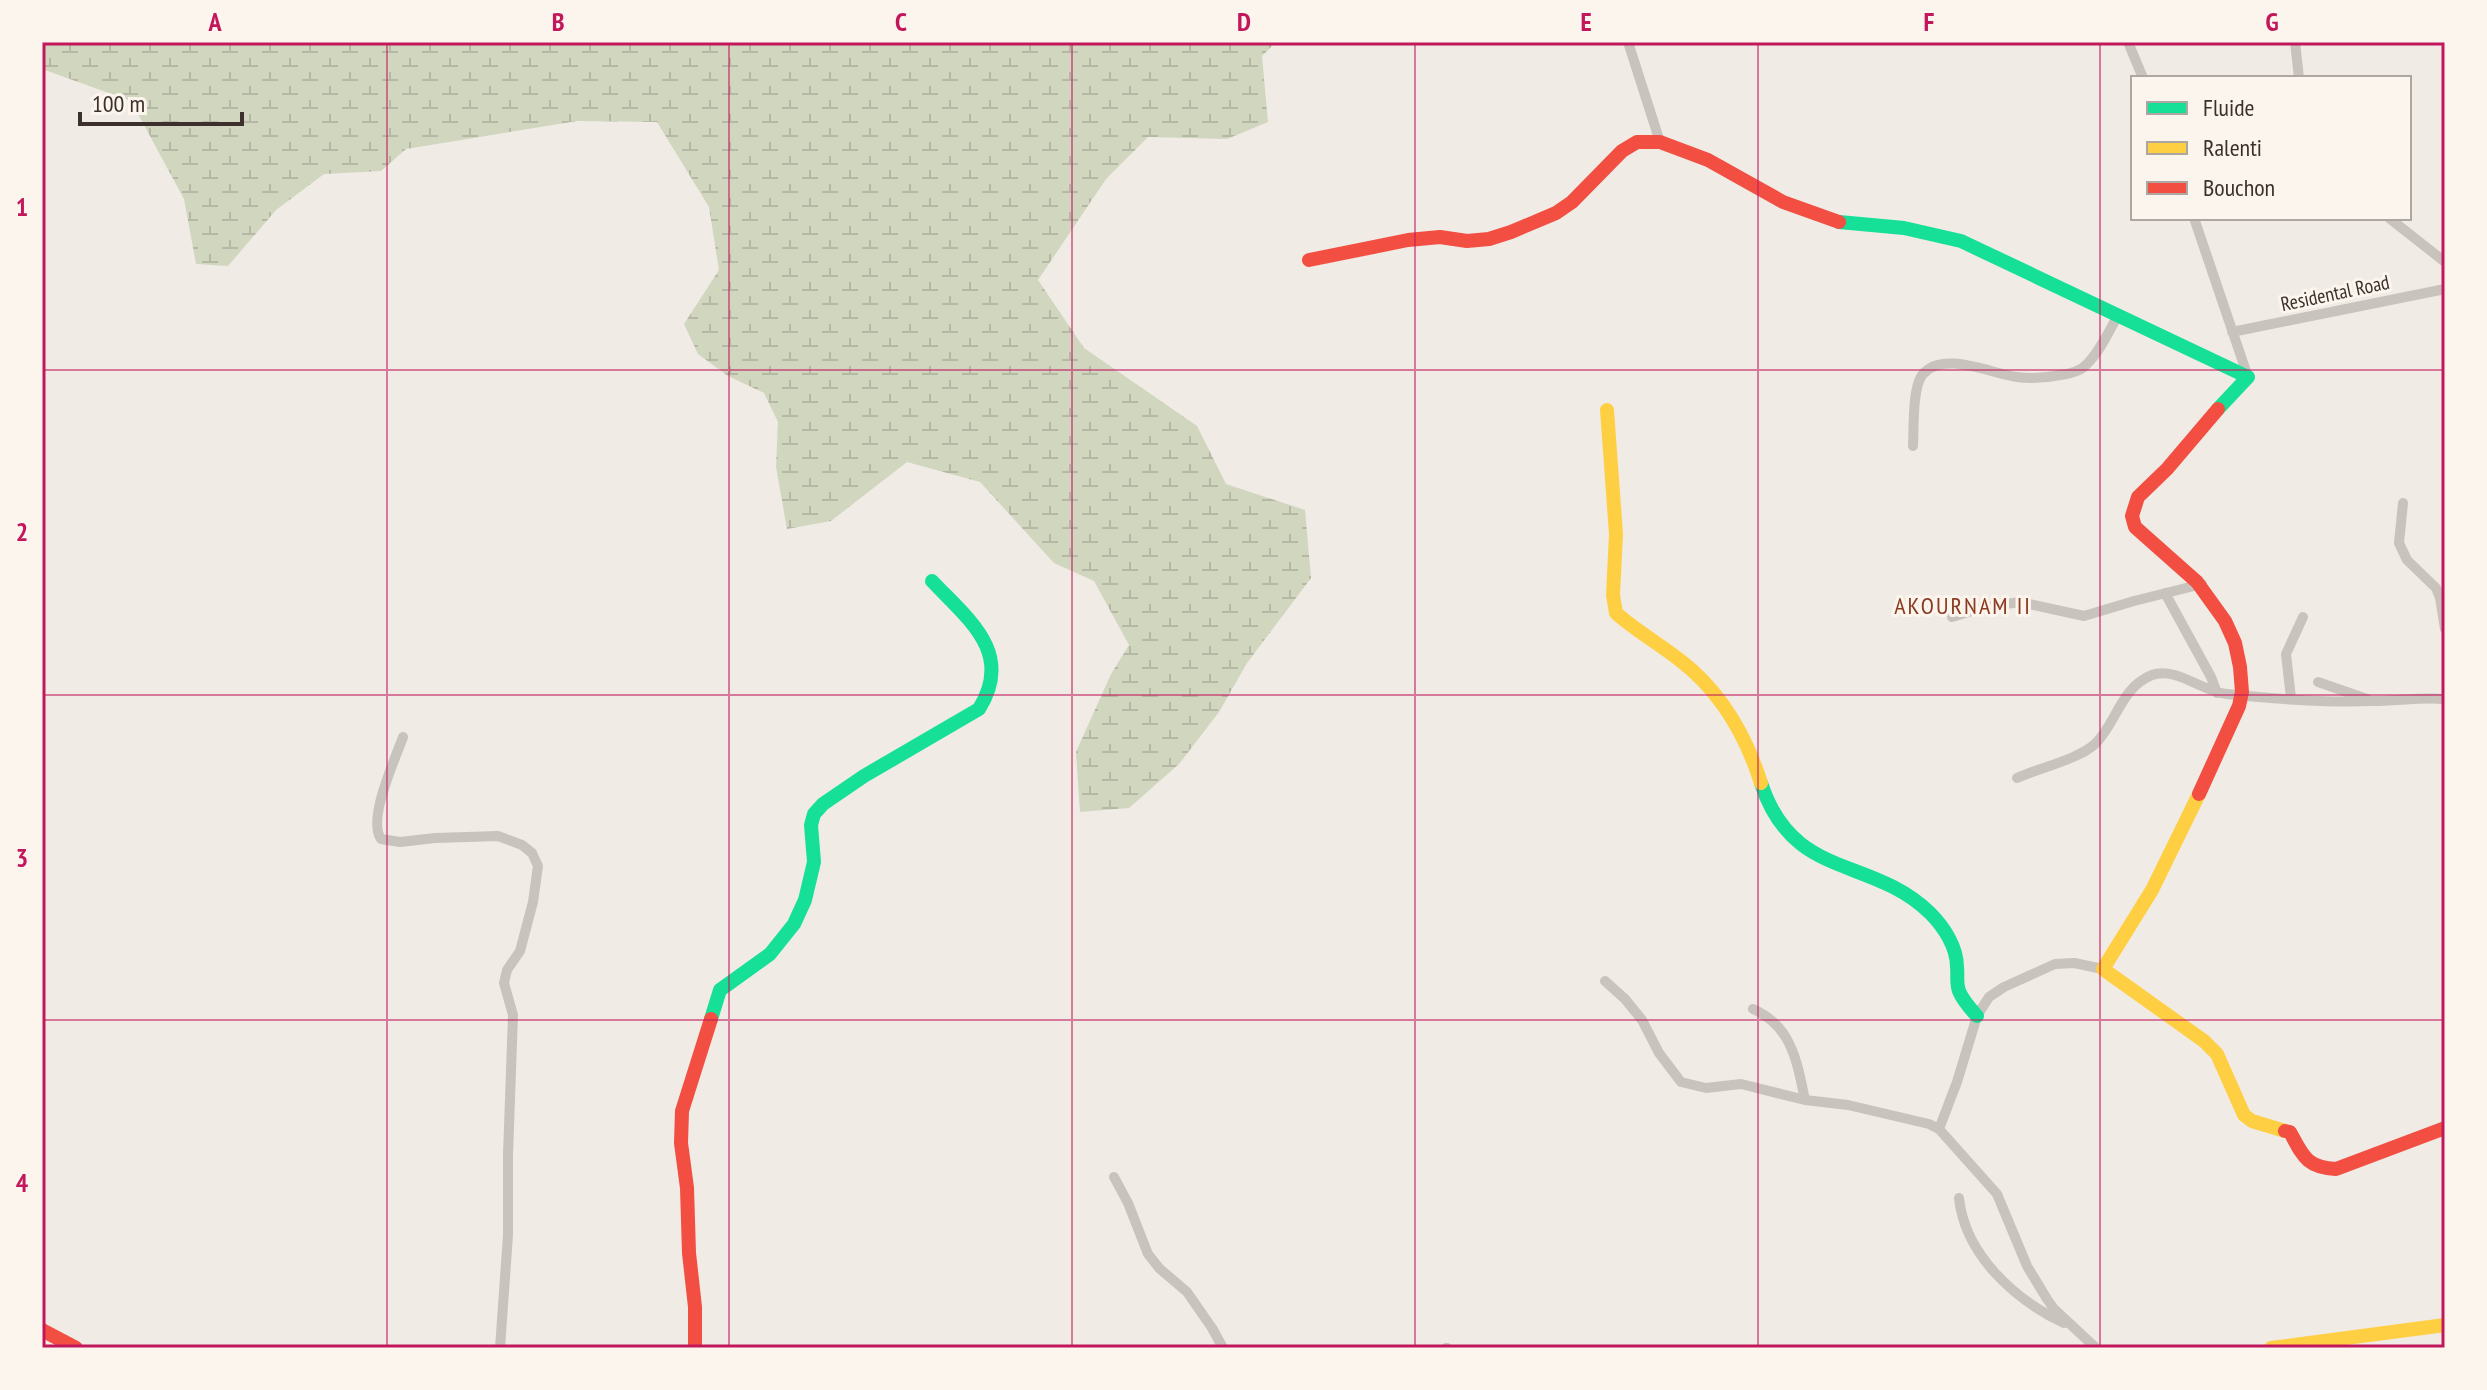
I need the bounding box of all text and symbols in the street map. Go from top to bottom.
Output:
text: A [207,5,222,38]
text: B [552,5,565,38]
text: C [895,5,907,38]
text: D [1237,5,1251,38]
text: E [1580,5,1592,38]
text: F [1924,5,1935,38]
text: G [2265,5,2279,38]
scale bar [80,76,242,126]
legend [2131,76,2411,220]
text: 100 m [92,88,145,119]
text: Fluide [2203,92,2254,123]
text: Ralenti [2203,132,2262,163]
text: Bouchon [2203,172,2275,203]
text: 1 [16,190,28,223]
street label: Residental Road [2278,269,2392,317]
text: 2 [16,515,28,548]
district label: AKOURNAM II [1894,590,2032,621]
text: 3 [16,841,28,874]
text: 4 [16,1166,29,1199]

